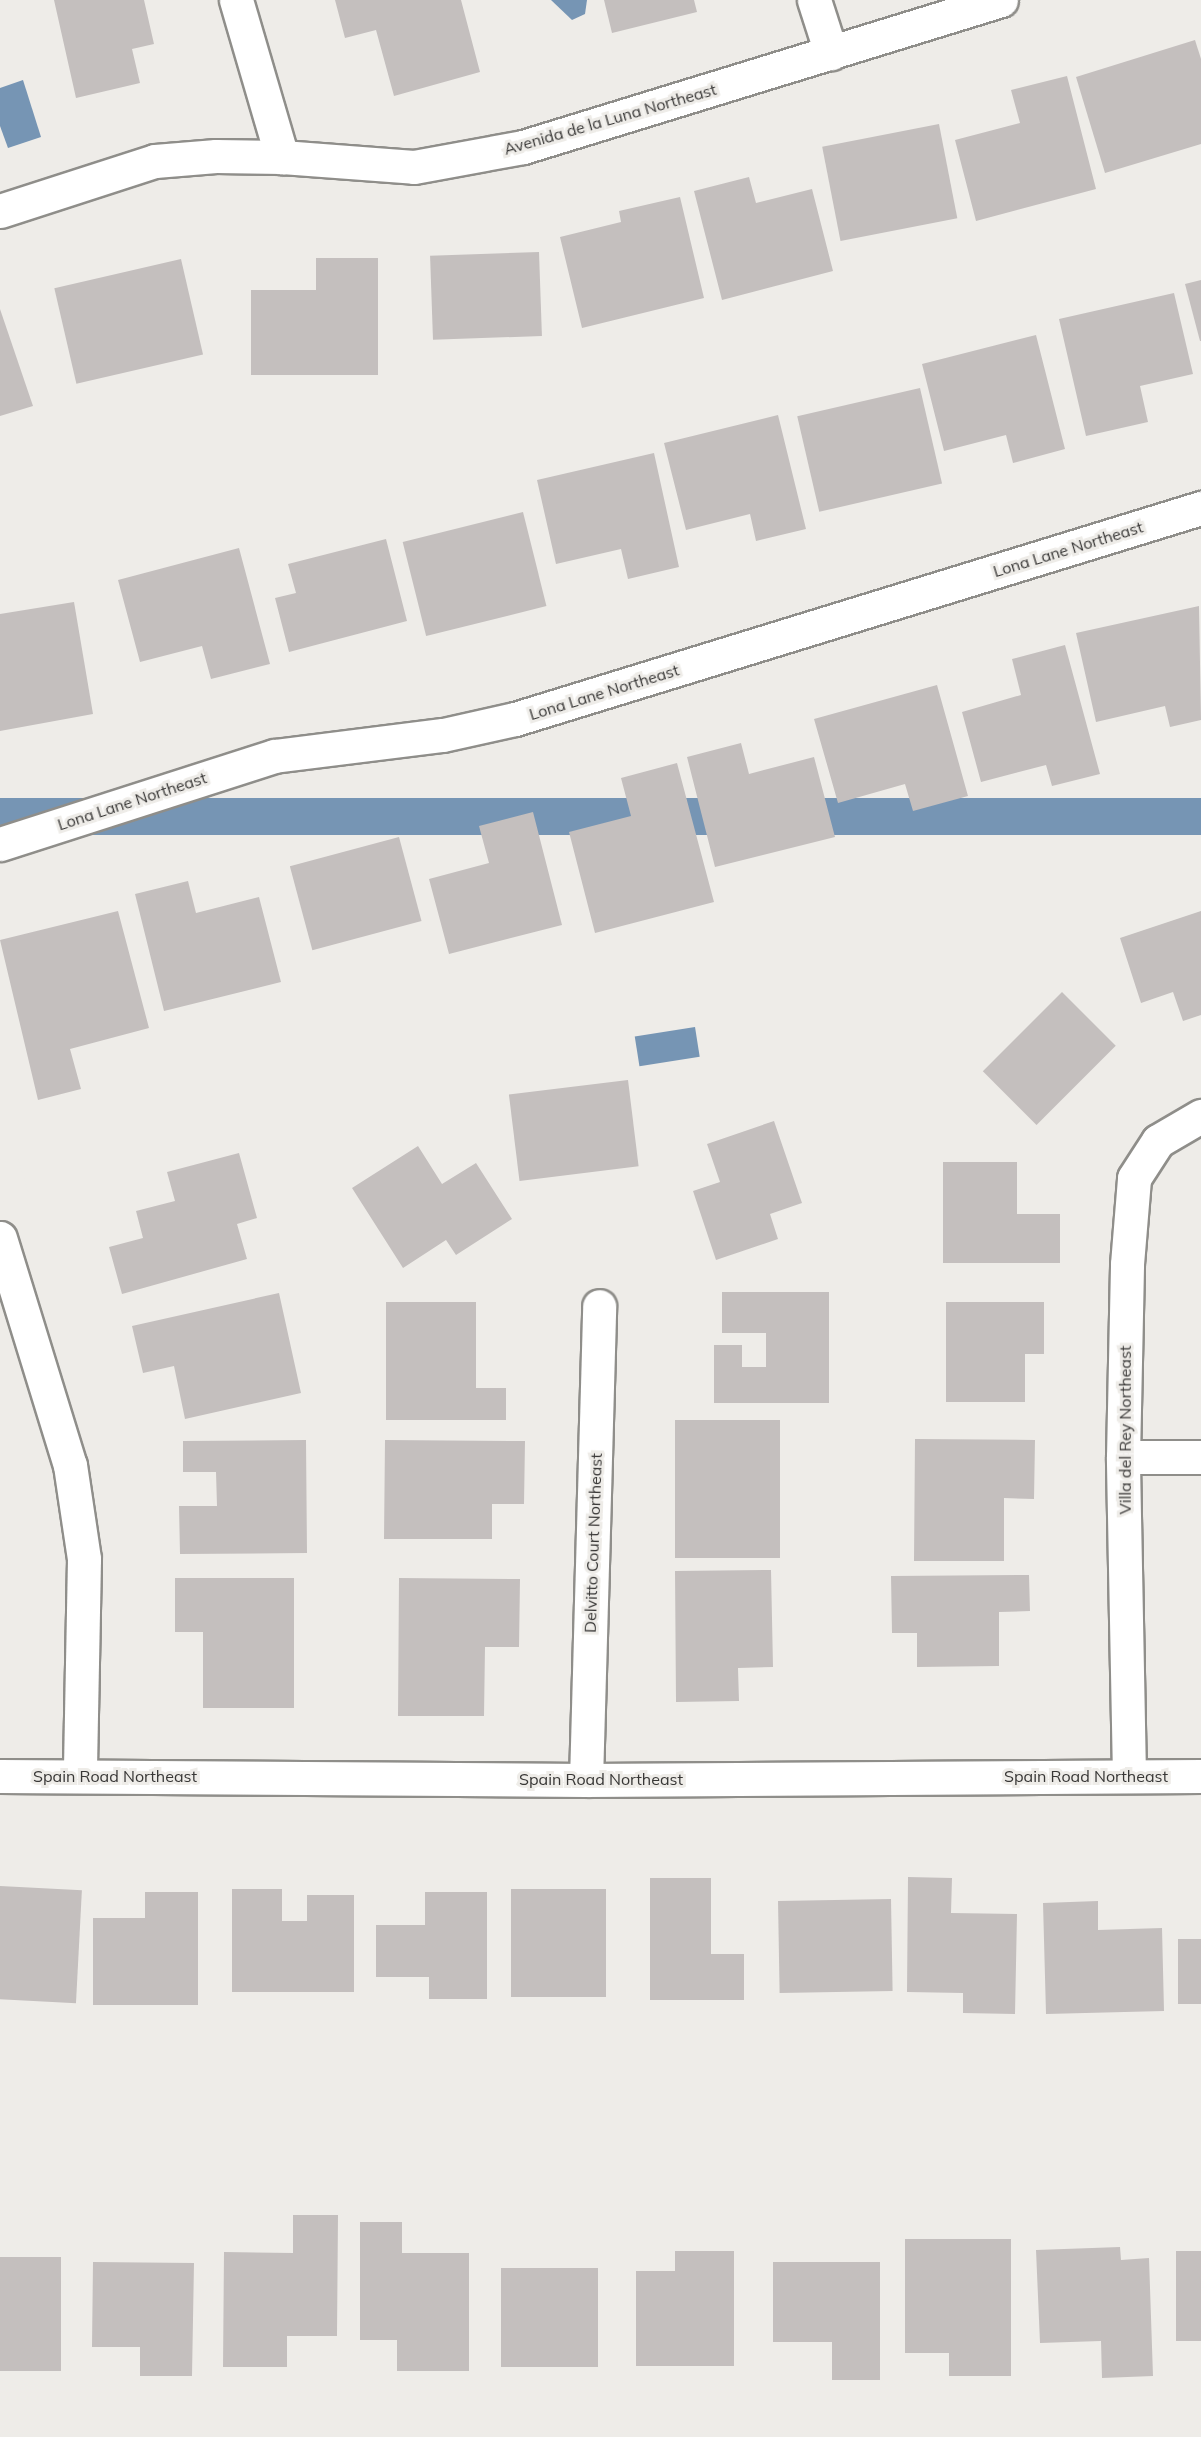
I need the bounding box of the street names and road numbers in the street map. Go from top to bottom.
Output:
street label: Avenida de la Luna Northeast [502,79,718,159]
street label: Lona Lane Northeast [991,517,1145,581]
street label: Lona Lane Northeast [527,660,681,724]
street label: Lona Lane Northeast [55,768,209,834]
street label: Villa del Rey Northeast [1115,1346,1135,1514]
street label: Delvitto Court Northeast [580,1453,606,1633]
street label: Spain Road Northeast [33,1766,197,1786]
street label: Spain Road Northeast [1004,1766,1168,1786]
street label: Spain Road Northeast [519,1769,683,1789]

